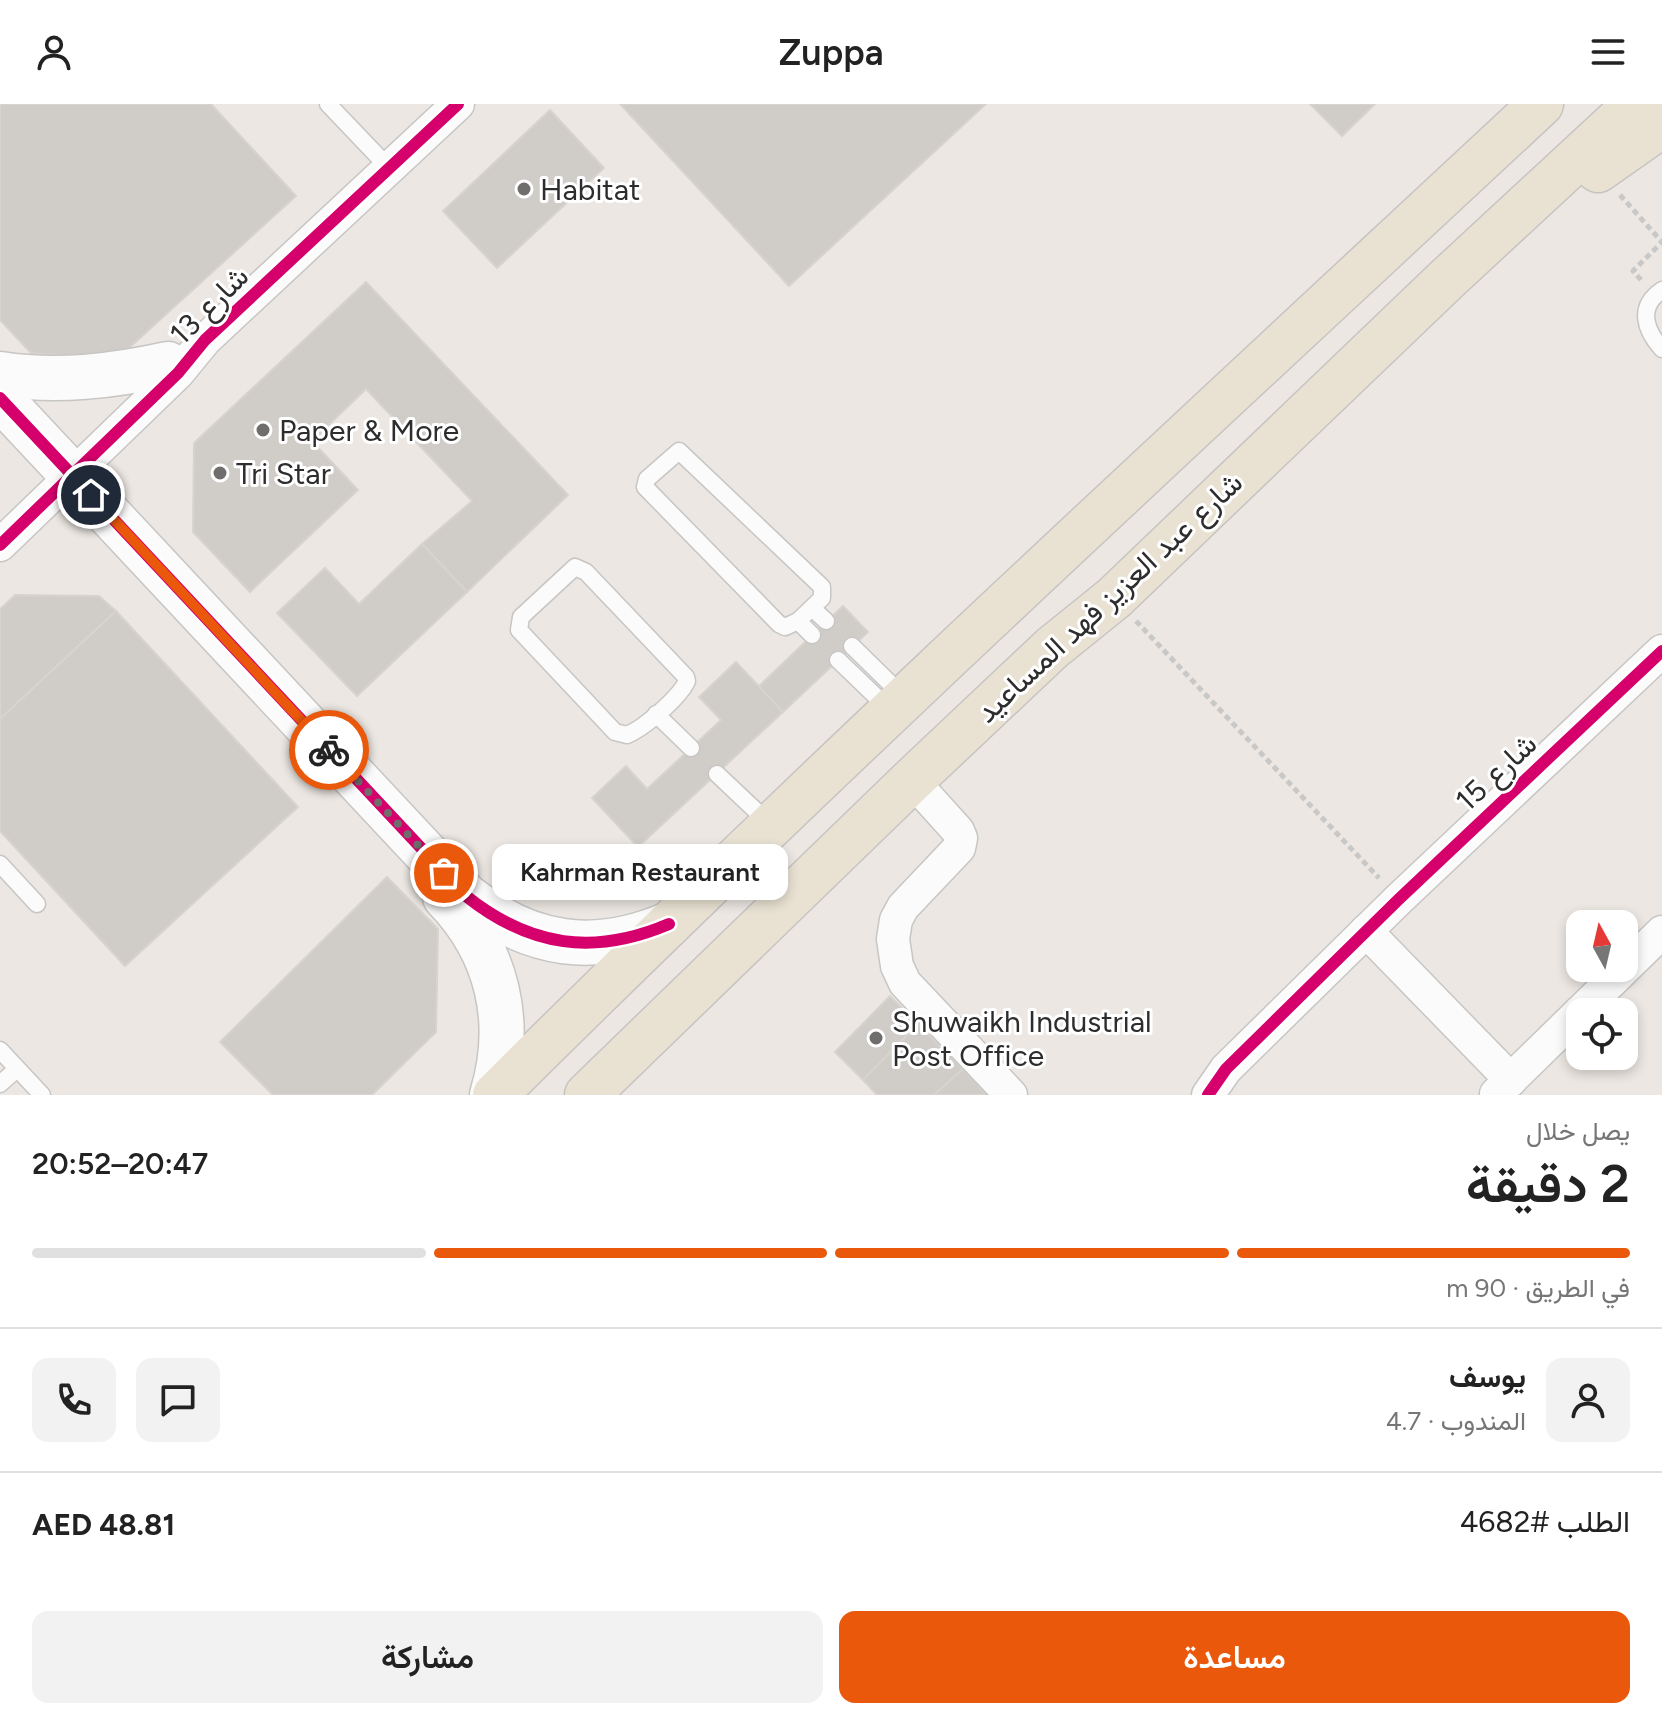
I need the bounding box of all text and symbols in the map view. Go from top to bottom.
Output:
icon: person [32,30,76,74]
icon: menu [1586,30,1630,74]
text: Zuppa [779,31,884,74]
place label: Habitat [540,171,640,208]
marker: Habitat [515,180,533,198]
street label: شارع 13 [162,258,258,354]
place label: Paper & More [279,412,459,449]
marker: Paper & More [254,421,272,439]
place label: Tri Star [236,455,331,492]
pin [57,461,125,529]
marker: Tri Star [211,464,229,482]
street label: شارع عبد العزيز فهد المساعيد [968,464,1251,732]
icon: home [69,473,113,517]
courier [289,710,369,790]
street label: شارع 15 [1448,725,1546,820]
icon: bike [307,728,351,772]
pin [410,839,478,907]
callout: Kahrman Restaurant [492,845,788,901]
icon: bag [422,851,466,895]
text: Kahrman Restaurant [520,856,760,888]
north arrow [1566,910,1638,982]
map controls [1566,910,1638,1070]
button: locate [1566,998,1638,1070]
place label: Shuwaikh Industrial Post Office [892,1003,1152,1074]
marker: Shuwaikh Industrial Post Office [867,1029,885,1047]
text: يصل خلال [1526,1115,1630,1147]
text: 20:47–20:52 [32,1145,208,1182]
text: 2 دقيقة [1466,1153,1630,1215]
text: في الطريق · 90 m [1446,1272,1630,1304]
button: phone [32,1358,116,1442]
button: chat [136,1358,220,1442]
text: يوسف [1449,1358,1526,1395]
button: person [1546,1358,1630,1442]
text: المندوب · 4.7 [1386,1405,1526,1437]
text: الطلب #4682 [1460,1503,1630,1540]
text: AED 48.81 [32,1506,175,1543]
button: مشاركة [32,1611,823,1703]
button: مساعدة [839,1611,1630,1703]

